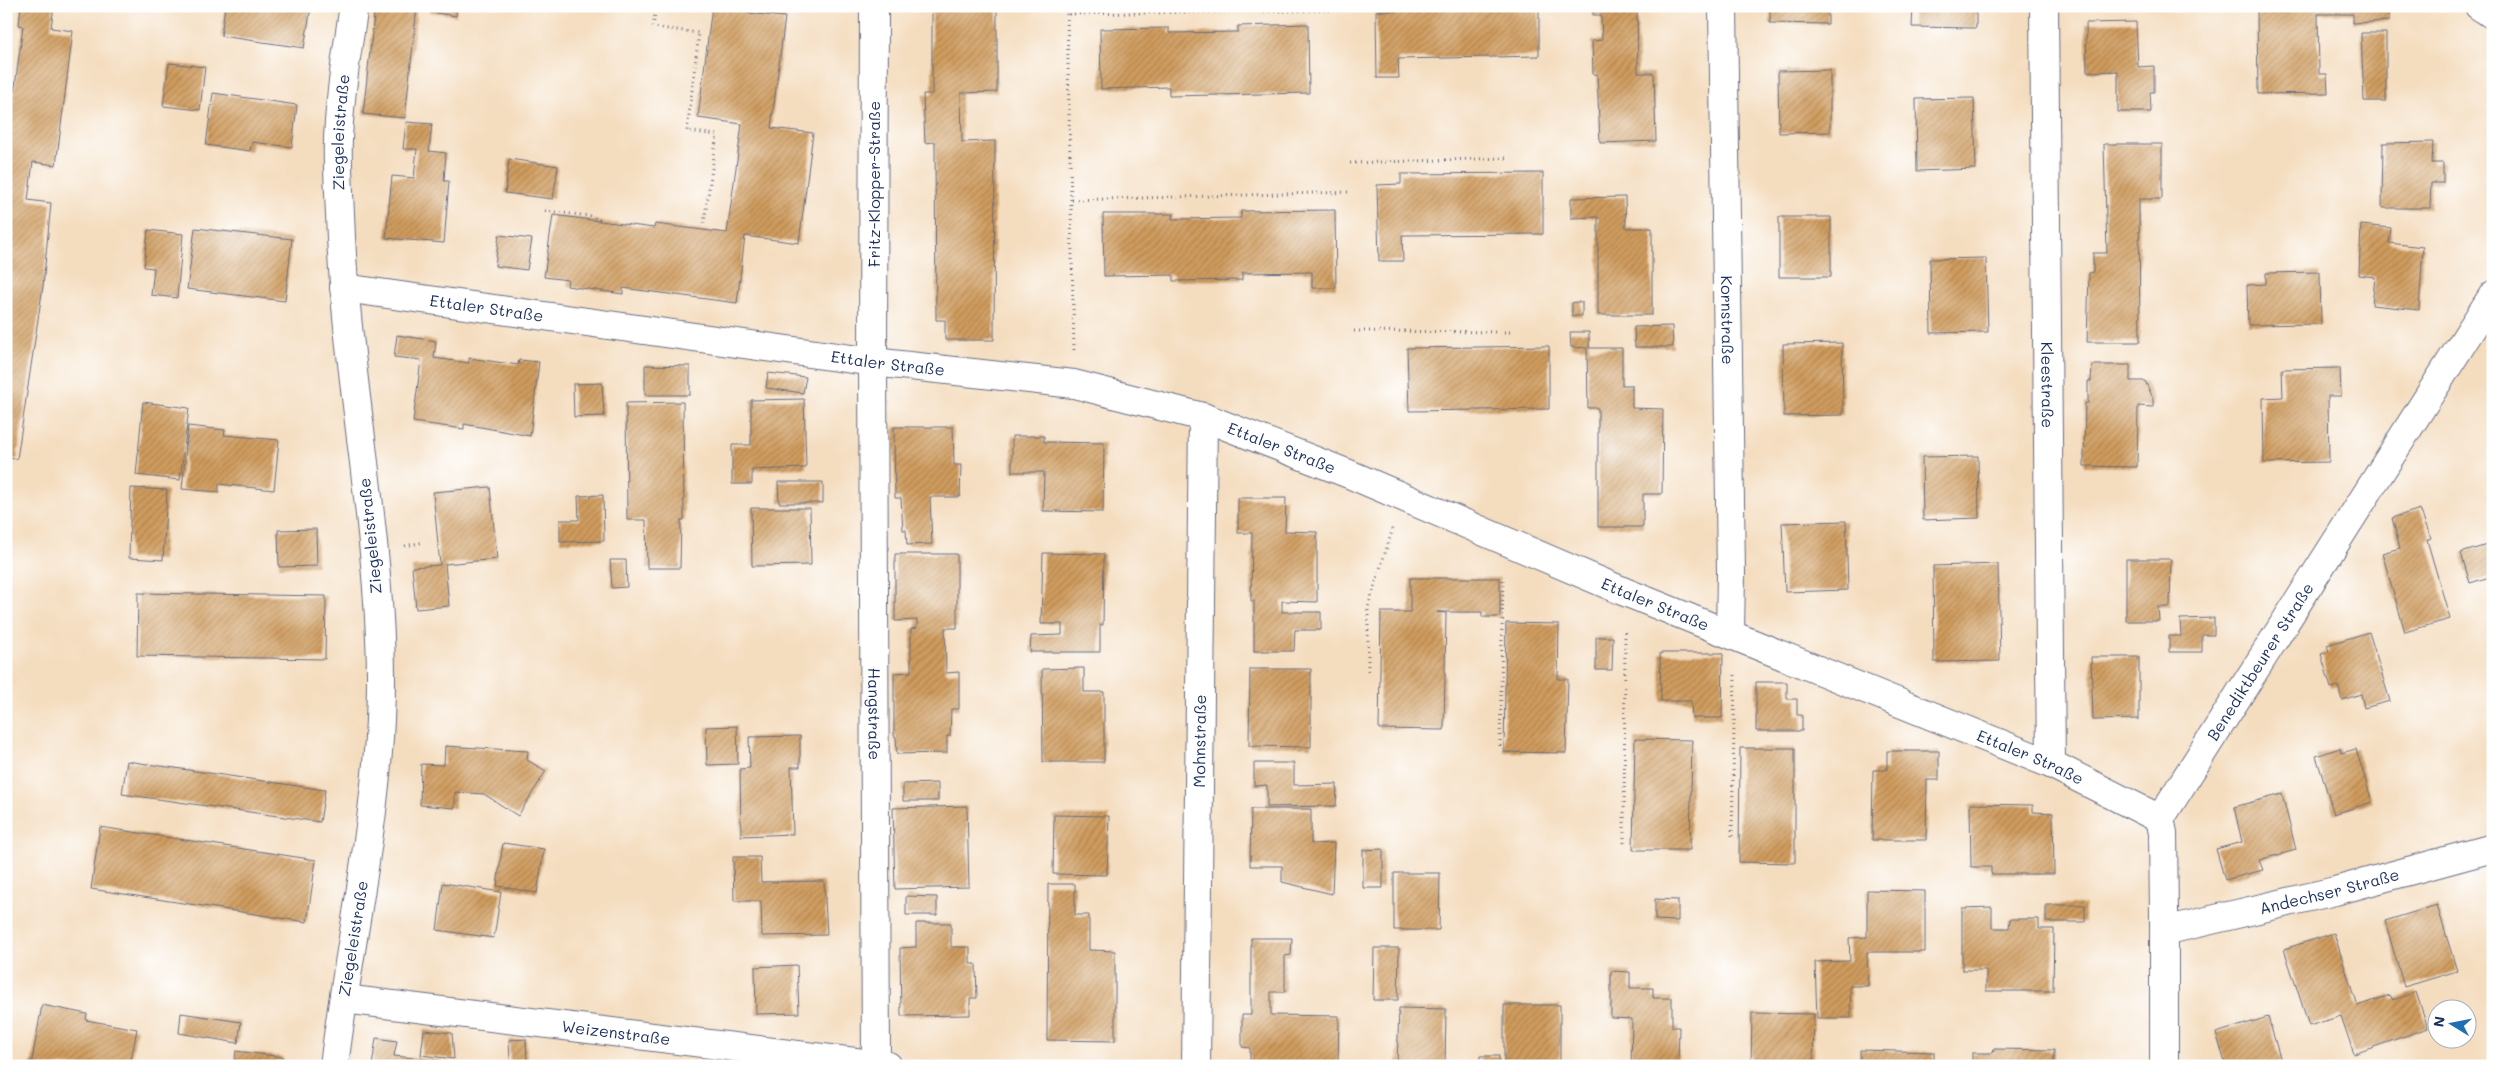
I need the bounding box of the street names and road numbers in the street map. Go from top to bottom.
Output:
street label: Ziegeleistraße [327,73,354,191]
street label: Fritz-Klopper-Straße [863,101,884,267]
street label: Kornstraße [1717,275,1739,365]
street label: Ettaler Straße [429,289,545,326]
street label: Kleestraße [2037,342,2059,428]
street label: Ettaler Straße [830,345,946,380]
street label: Ettaler Straße [1225,417,1339,478]
street label: Ziegeleistraße [353,477,386,595]
street label: Ettaler Straße [1598,572,1712,635]
street label: Benediktbeurer Straße [2202,578,2318,744]
street label: Hangstraße [864,668,886,760]
street label: Mohnstraße [1188,694,1210,788]
street label: Ettaler Straße [1974,724,2088,789]
street label: Andechser Straße [2257,863,2401,918]
street label: Ziegeleistraße [333,879,372,997]
street label: Weizenstraße [560,1015,672,1049]

